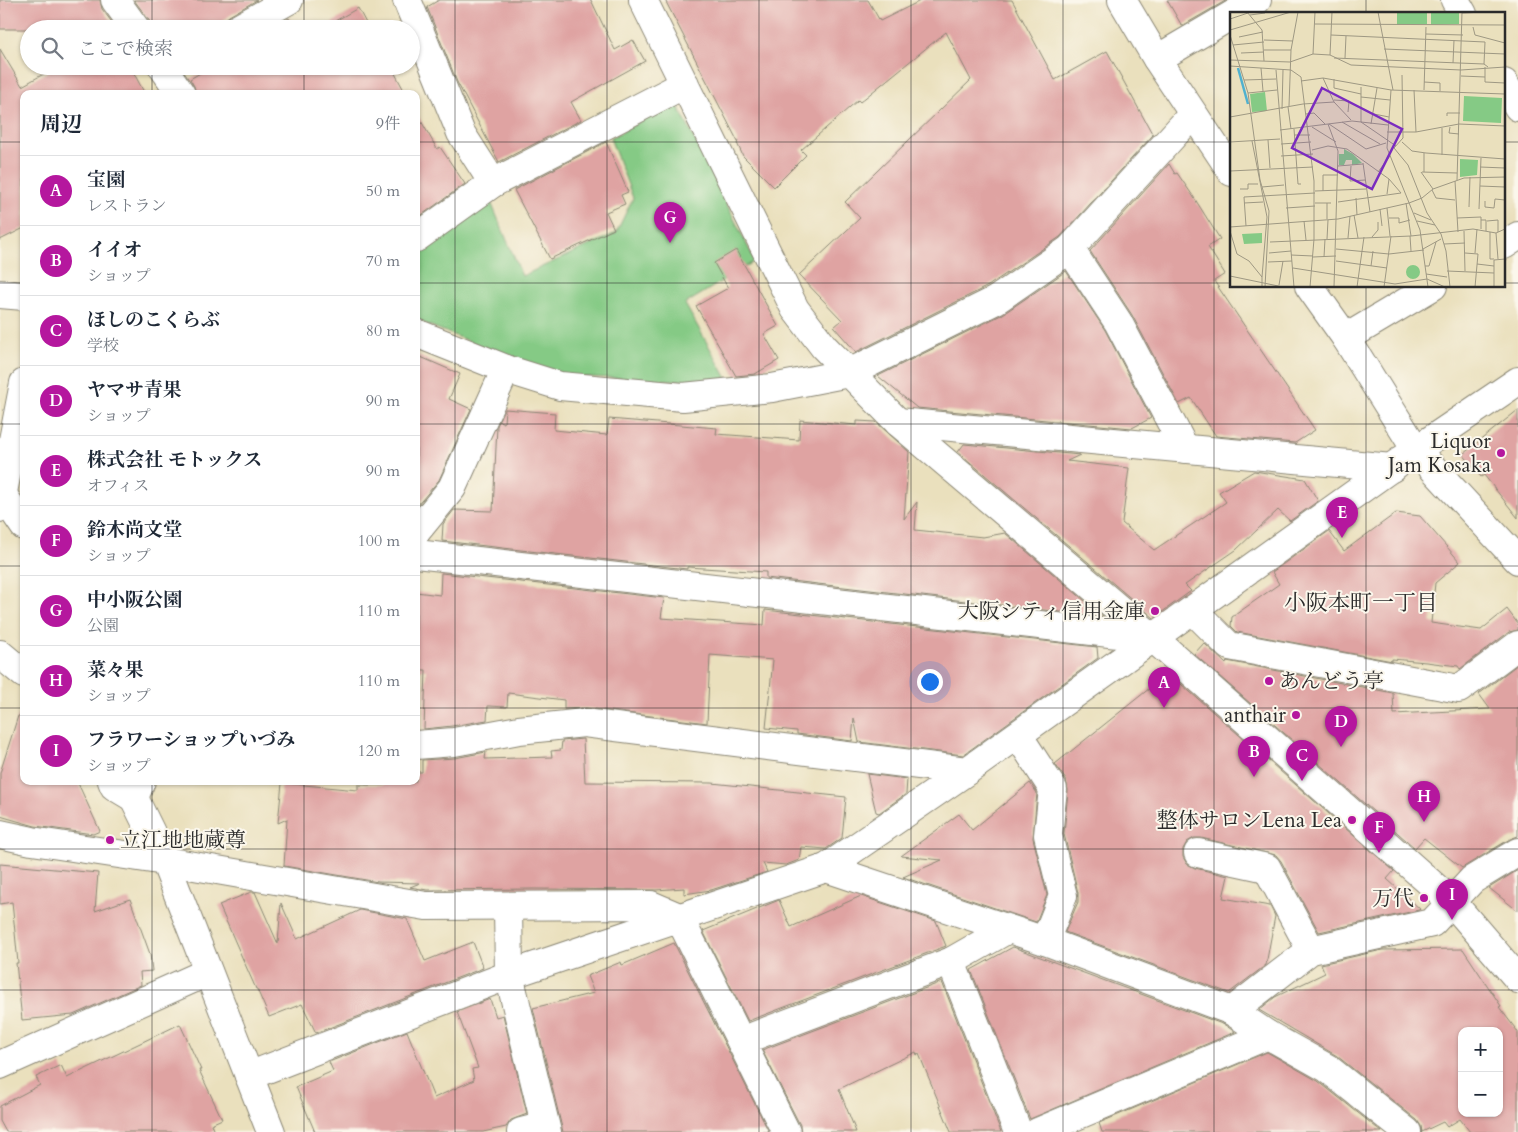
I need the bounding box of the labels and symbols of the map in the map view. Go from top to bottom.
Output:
inset map [1230,12,1506,288]
pin: G [654,202,686,243]
place label: Liquor Jam Kosaka [1385,427,1491,480]
marker: Liquor Jam Kosaka [1495,447,1507,459]
pin: E [1326,497,1358,538]
district label: 小阪本町一丁目 [1284,588,1438,618]
place label: 大阪シティ信用金庫 [958,597,1145,626]
marker: 大阪シティ信用金庫 [1149,605,1161,617]
pin: A [1148,667,1180,708]
place label: あんどう亭 [1279,667,1384,696]
your location [917,669,943,695]
marker: あんどう亭 [1263,675,1275,687]
place label: anthair [1224,701,1286,730]
pin: D [1325,706,1357,747]
marker: anthair [1290,709,1302,721]
pin: B [1238,736,1270,777]
pin: C [1286,740,1318,781]
pin: H [1408,781,1440,822]
place label: 整体サロンLena Lea [1157,806,1342,835]
pin: F [1363,812,1395,853]
marker: 整体サロンLena Lea [1346,814,1358,826]
place label: 立江地地蔵尊 [120,826,246,855]
marker: 立江地地蔵尊 [104,834,116,846]
pin: I [1436,879,1468,920]
place label: 万代 [1372,884,1414,913]
marker: 万代 [1418,892,1430,904]

